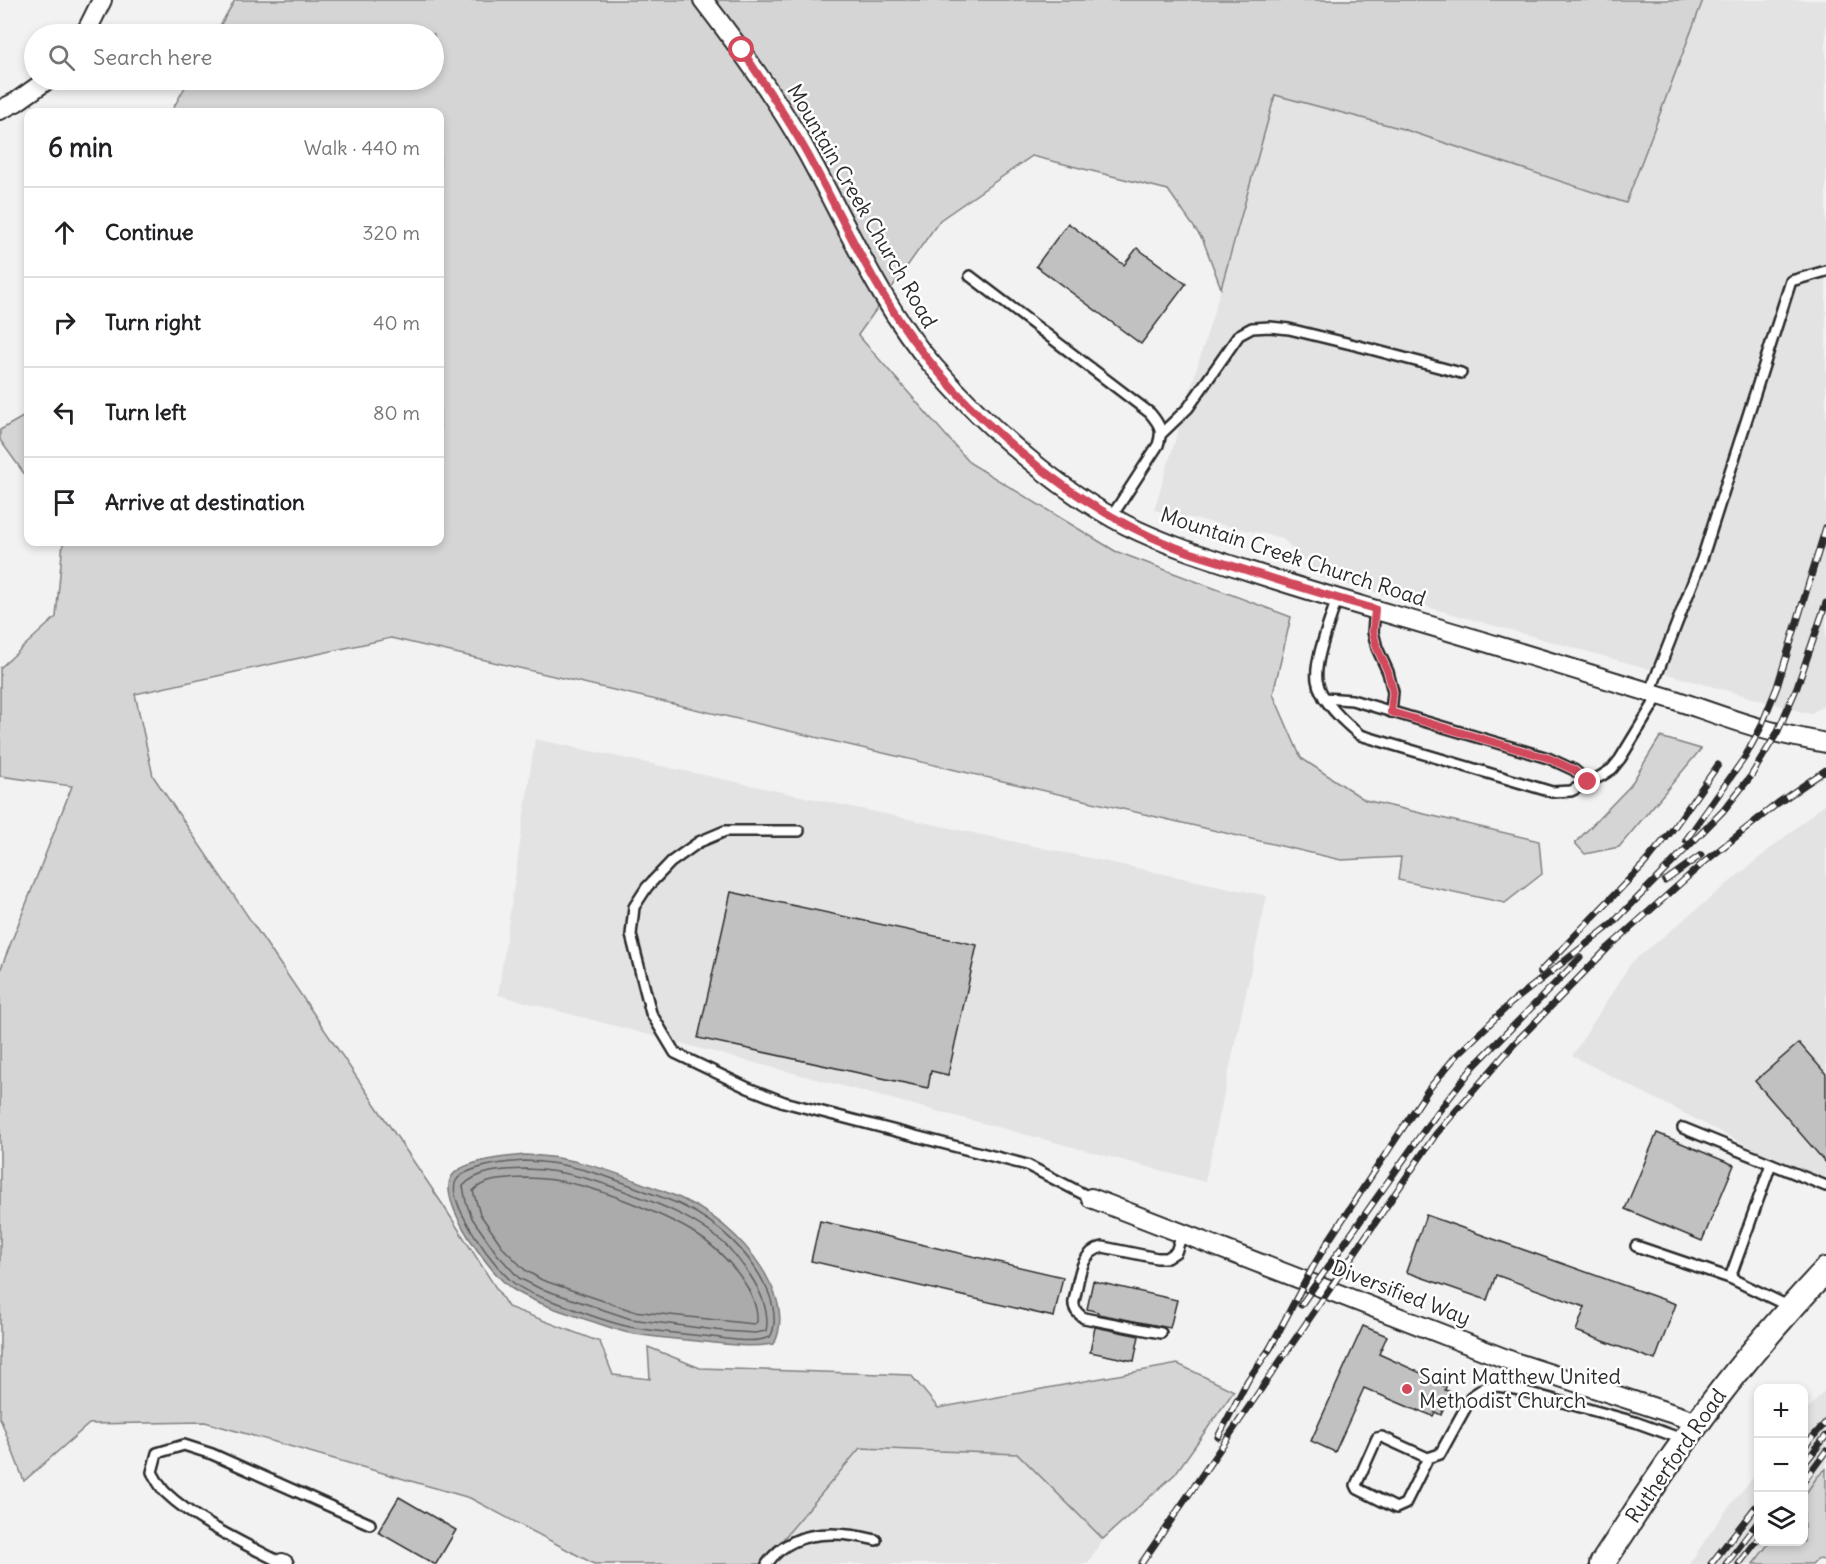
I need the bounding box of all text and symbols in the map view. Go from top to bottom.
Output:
search box [24,24,444,90]
route start [728,36,754,62]
icon: search [45,41,78,74]
text: Search here [93,43,212,71]
street label: Mountain Creek Church Road [781,79,943,333]
text: 6 min [48,131,113,164]
text: Walk · 440 m [304,135,420,160]
icon: ahead [48,216,81,249]
text: Continue [105,218,194,246]
text: 320 m [362,220,420,245]
icon: right [48,306,81,339]
text: Turn right [105,308,201,336]
text: 40 m [373,310,420,335]
icon: left [48,396,81,429]
text: Turn left [105,398,186,426]
text: 80 m [373,400,420,425]
icon: arrive [48,486,81,519]
text: Arrive at destination [105,488,305,516]
street label: Mountain Creek Church Road [1157,501,1429,612]
route end [1574,768,1600,794]
street label: Diversified Way [1328,1254,1474,1331]
place label: Saint Matthew United Methodist Church [1419,1363,1621,1414]
marker: Saint Matthew United Methodist Church [1400,1382,1414,1396]
street label: Rutherford Road [1619,1383,1732,1528]
map controls [1754,1384,1808,1546]
button: + [1754,1384,1808,1438]
button: − [1754,1438,1808,1492]
button: layers [1754,1492,1808,1546]

